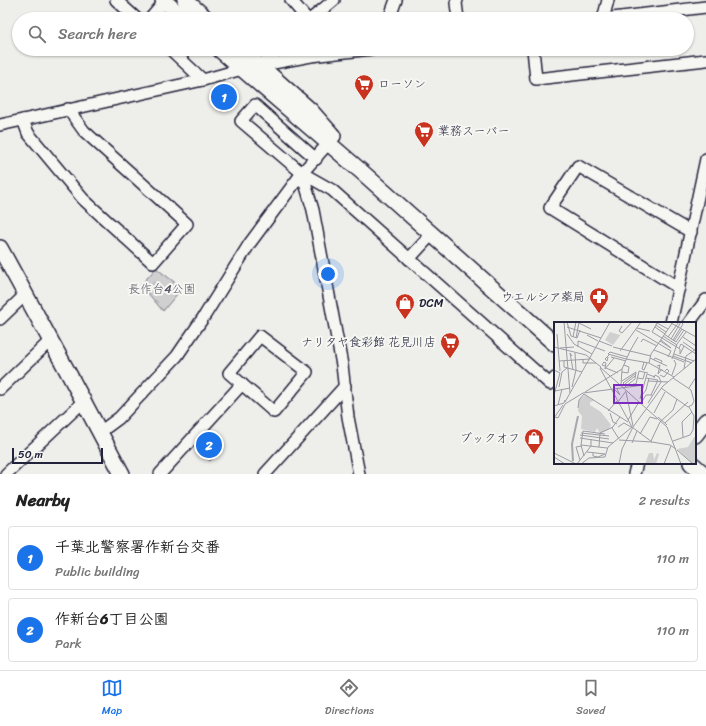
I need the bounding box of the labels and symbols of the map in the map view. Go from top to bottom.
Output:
supermarket icon: ローソン [353,73,375,101]
place label: ローソン [378,73,426,95]
pin: 1 [211,82,237,112]
supermarket icon: 業務スーパー [413,120,435,148]
place label: 業務スーパー [438,120,510,142]
your location [318,264,338,284]
park label: 長作台4公園 [128,278,196,300]
place label: ウエルシア薬局 [501,286,585,308]
pharmacy icon: ウエルシア薬局 [588,286,610,314]
shop icon: DCM [394,292,416,320]
place label: DCM [419,292,444,314]
inset map [554,322,696,464]
place label: ナリタヤ食彩館 花見川店 [301,331,436,353]
supermarket icon: ナリタヤ食彩館 花見川店 [439,331,461,359]
place label: ブックオフ [460,427,520,449]
shop icon: ブックオフ [523,427,545,455]
pin: 2 [196,430,222,460]
scale bar [12,446,103,465]

